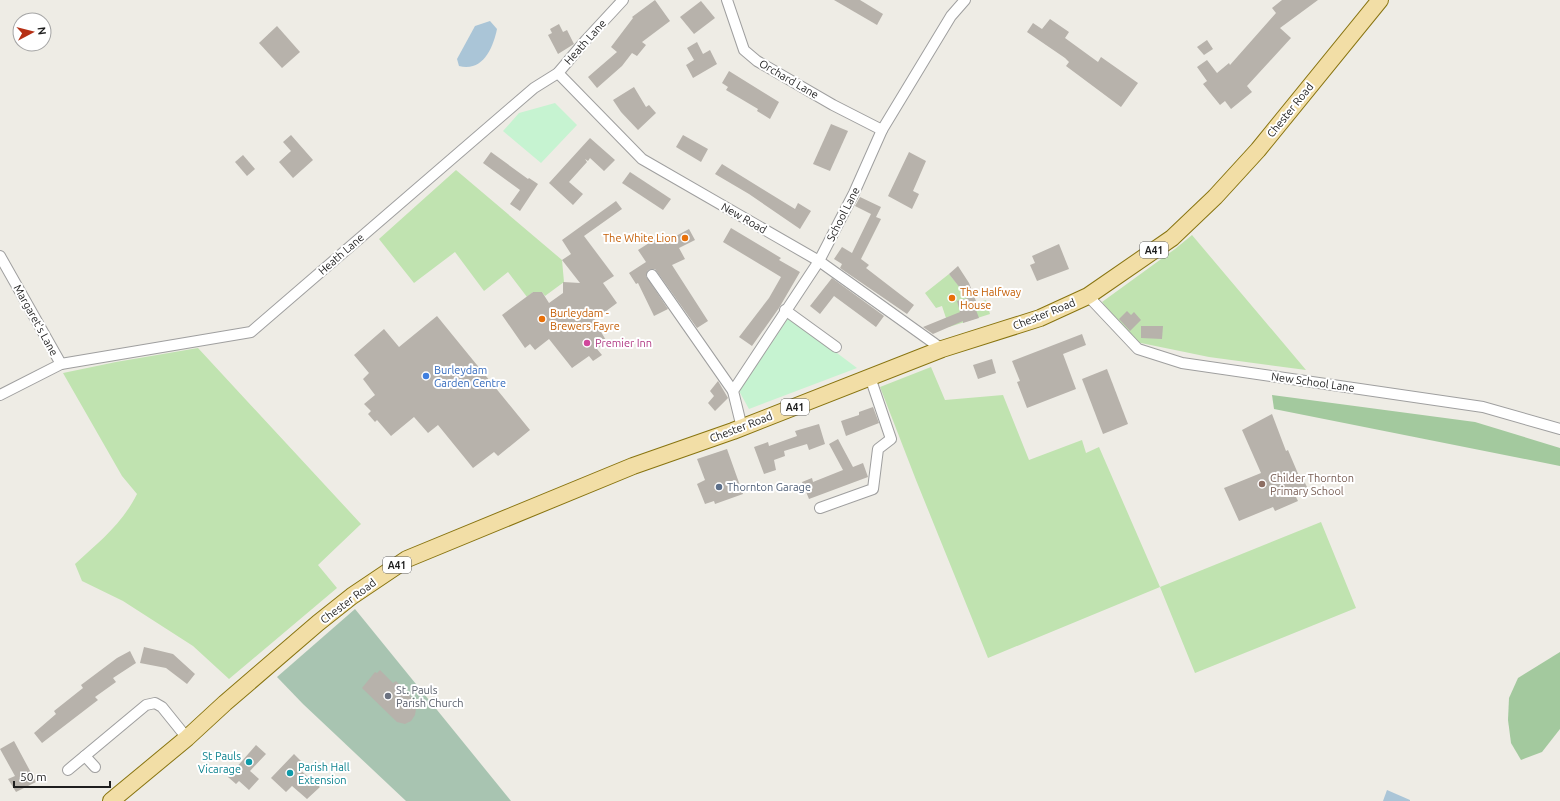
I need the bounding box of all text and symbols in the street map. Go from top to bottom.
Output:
north arrow [12,12,52,52]
street label: Heath Lane [562,17,608,67]
text: N [35,26,48,36]
street label: Orchard Lane [757,57,821,101]
street label: Chester Road [1264,80,1316,140]
street label: School Lane [824,185,862,243]
street label: New Road [719,200,769,236]
street label: Heath Lane [316,231,366,277]
place label: The White Lion [603,232,677,244]
marker: The White Lion [680,233,690,243]
road number: A41 [1140,242,1168,258]
street label: Margaret's Lane [11,282,61,358]
place label: The Halfway House [960,286,1022,311]
marker: The Halfway House [947,293,957,303]
street label: Chester Road [1011,296,1077,332]
place label: Burleydam - Brewers Fayre [550,307,620,332]
marker: Burleydam - Brewers Fayre [537,314,547,324]
place label: Premier Inn [595,337,652,349]
marker: Premier Inn [582,338,592,348]
place label: Burleydam Garden Centre [434,364,506,389]
street label: New School Lane [1271,370,1355,394]
marker: Burleydam Garden Centre [421,371,431,381]
road number: A41 [781,399,809,415]
street label: Chester Road [708,410,774,444]
place label: Childer Thornton Primary School [1270,472,1354,497]
marker: Childer Thornton Primary School [1257,479,1267,489]
place label: Thornton Garage [727,481,811,493]
marker: Thornton Garage [714,482,724,492]
road number: A41 [383,557,411,573]
street label: Chester Road [318,576,378,626]
place label: St. Pauls Parish Church [396,684,463,709]
marker: St. Pauls Parish Church [383,691,393,701]
place label: St Pauls Vicarage [198,750,241,775]
marker: St Pauls Vicarage [244,757,254,767]
place label: Parish Hall Extension [298,761,350,786]
scale bar [14,763,110,789]
marker: Parish Hall Extension [285,768,295,778]
text: 50 m [20,770,47,783]

